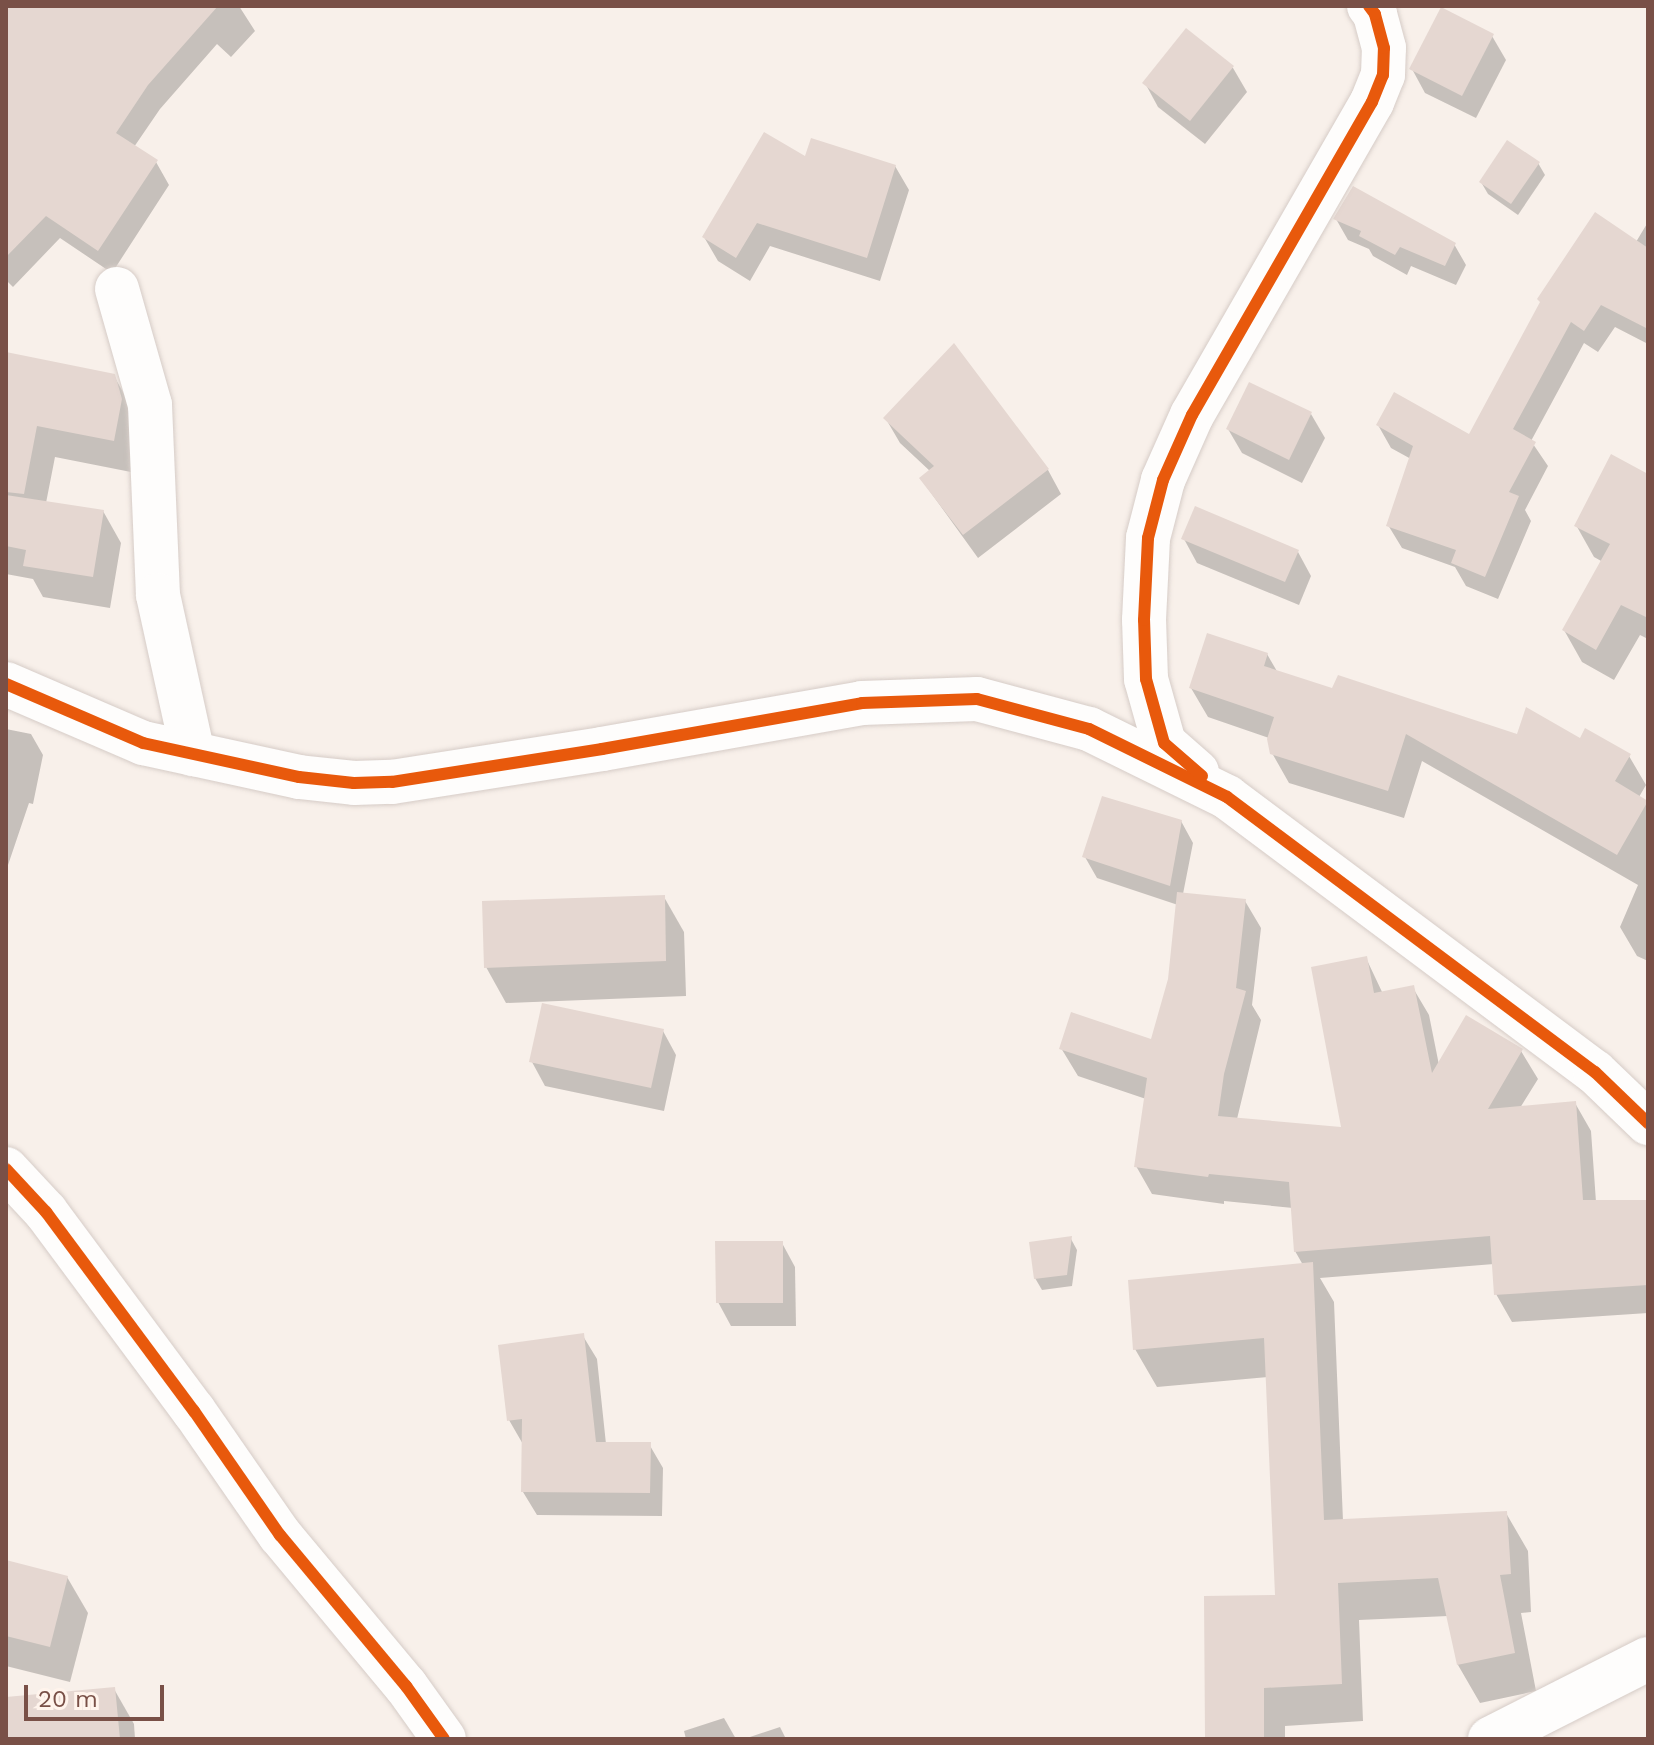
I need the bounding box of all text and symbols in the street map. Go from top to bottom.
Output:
scale bar [28,1669,168,1719]
text: 20 m [38,1685,98,1713]

